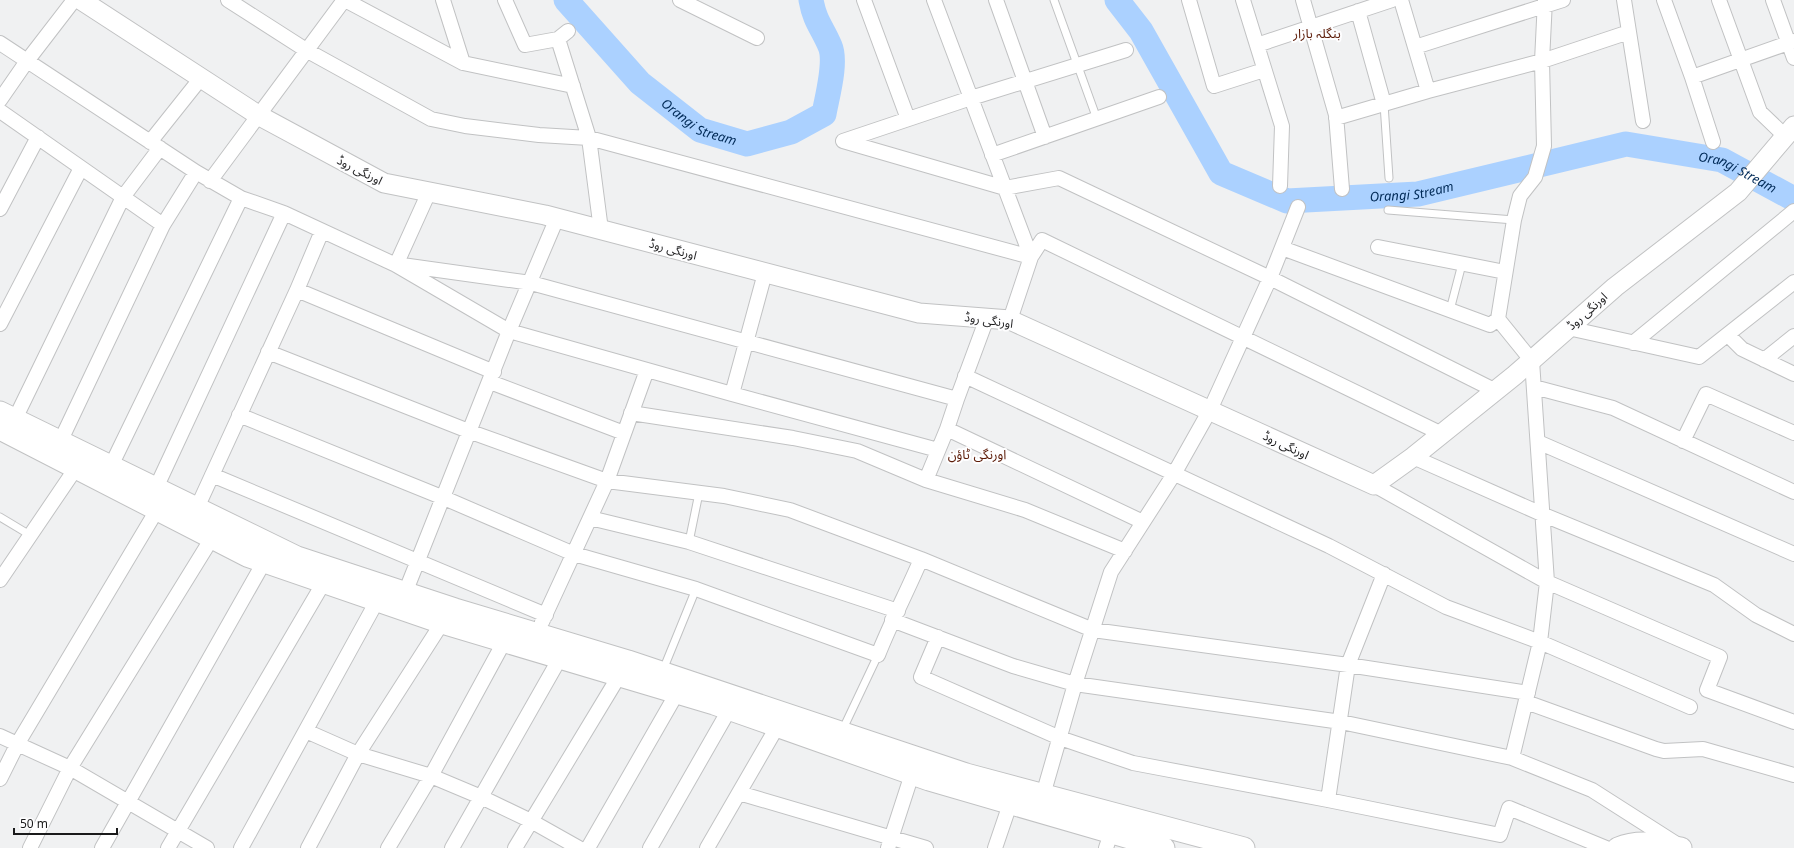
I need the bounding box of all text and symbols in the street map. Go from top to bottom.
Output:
district label: بنگلہ بازار [1292,24,1341,42]
water label: Orangi Stream [658,94,739,149]
water label: Orangi Stream [1697,147,1780,197]
street label: اورنگی روڈ [334,151,386,189]
water label: Orangi Stream [1369,177,1455,206]
street label: اورنگی روڈ [647,234,699,264]
street label: اورنگی روڈ [1563,288,1611,334]
street label: اورنگی روڈ [964,308,1015,332]
street label: اورنگی روڈ [1260,427,1312,463]
district label: اورنگی ٹاؤن [948,445,1006,463]
scale bar [14,810,117,836]
text: 50 m [20,815,48,832]

